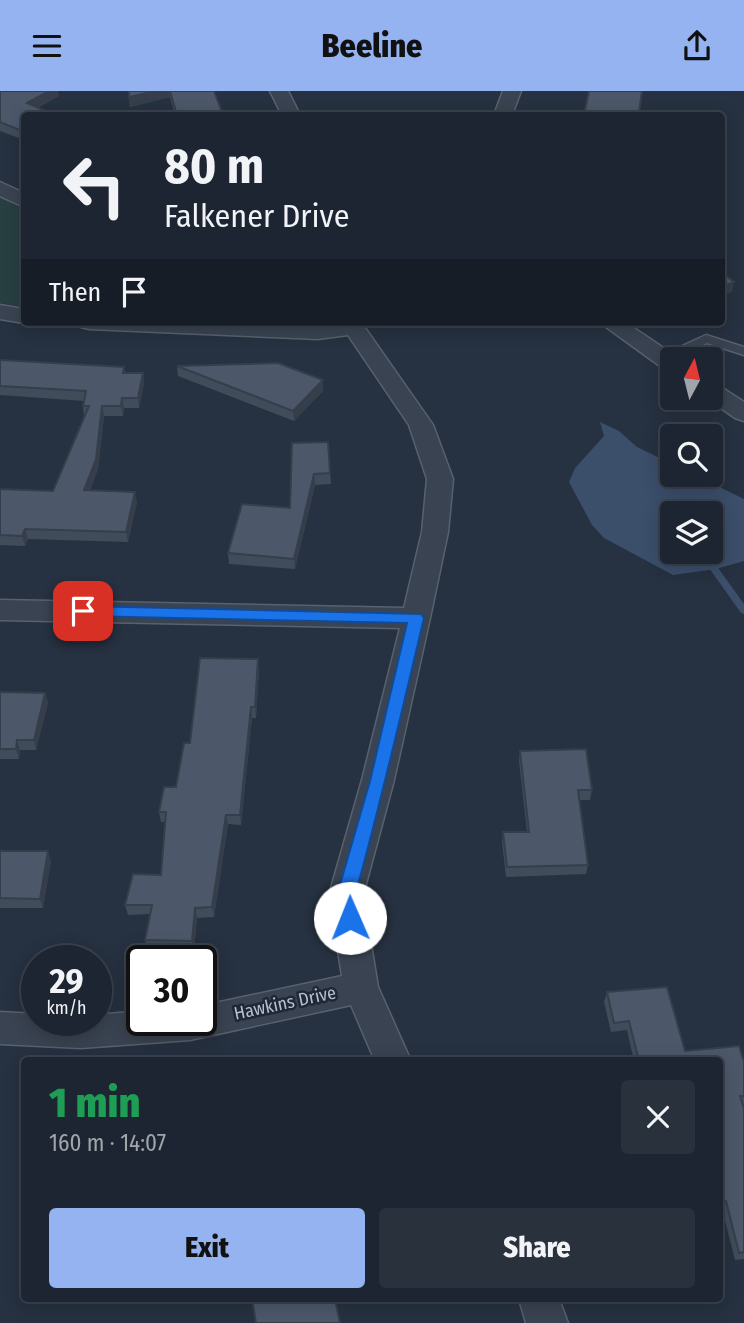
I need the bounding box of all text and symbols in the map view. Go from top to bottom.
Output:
icon: menu [28,27,66,65]
text: Beeline [322,27,422,65]
icon: share [678,27,716,65]
text: 80 m [164,137,264,196]
icon: left [49,140,140,231]
text: Falkener Drive [164,197,349,235]
icon: arrive [115,273,153,311]
text: Then [49,277,101,308]
north arrow [660,347,723,409]
map controls [660,347,723,564]
button: search [660,424,723,487]
button: layers [660,501,723,564]
pin [53,581,113,641]
icon: arrive [64,592,102,630]
position arrow [313,881,387,955]
speed limit sign: 30 [126,945,217,1036]
text: 29 [49,960,84,1002]
street label: Hawkins Drive [232,981,338,1025]
text: km/h [46,997,87,1019]
text: 1 min [49,1078,140,1128]
button: close [621,1080,695,1154]
text: 160 m · 14:07 [49,1129,166,1157]
button: Exit [49,1208,365,1288]
button: Share [379,1208,695,1288]

